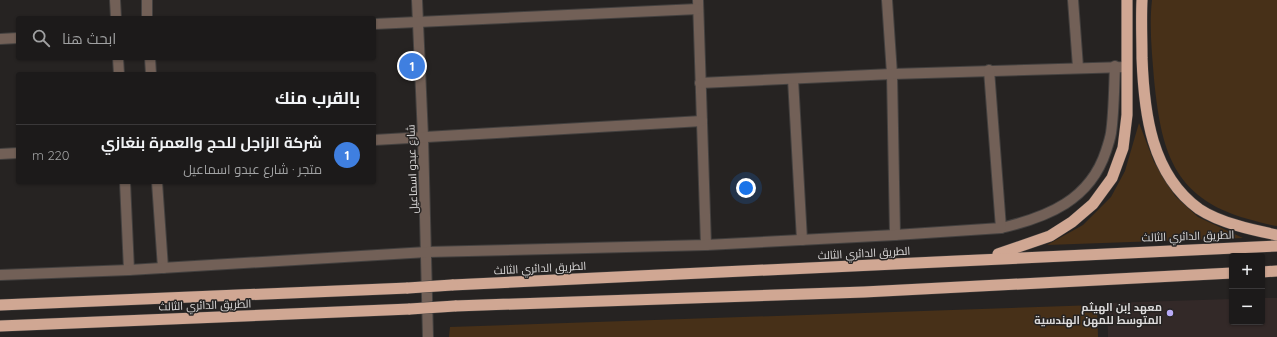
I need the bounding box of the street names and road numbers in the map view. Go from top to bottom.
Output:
street label: شارع عبدو اسماعيل [403,124,422,214]
street label: الطريق الدائري الثالث [1141,227,1235,247]
street label: الطريق الدائري الثالث [817,244,911,264]
street label: الطريق الدائري الثالث [493,259,587,279]
street label: الطريق الدائري الثالث [158,296,252,316]

